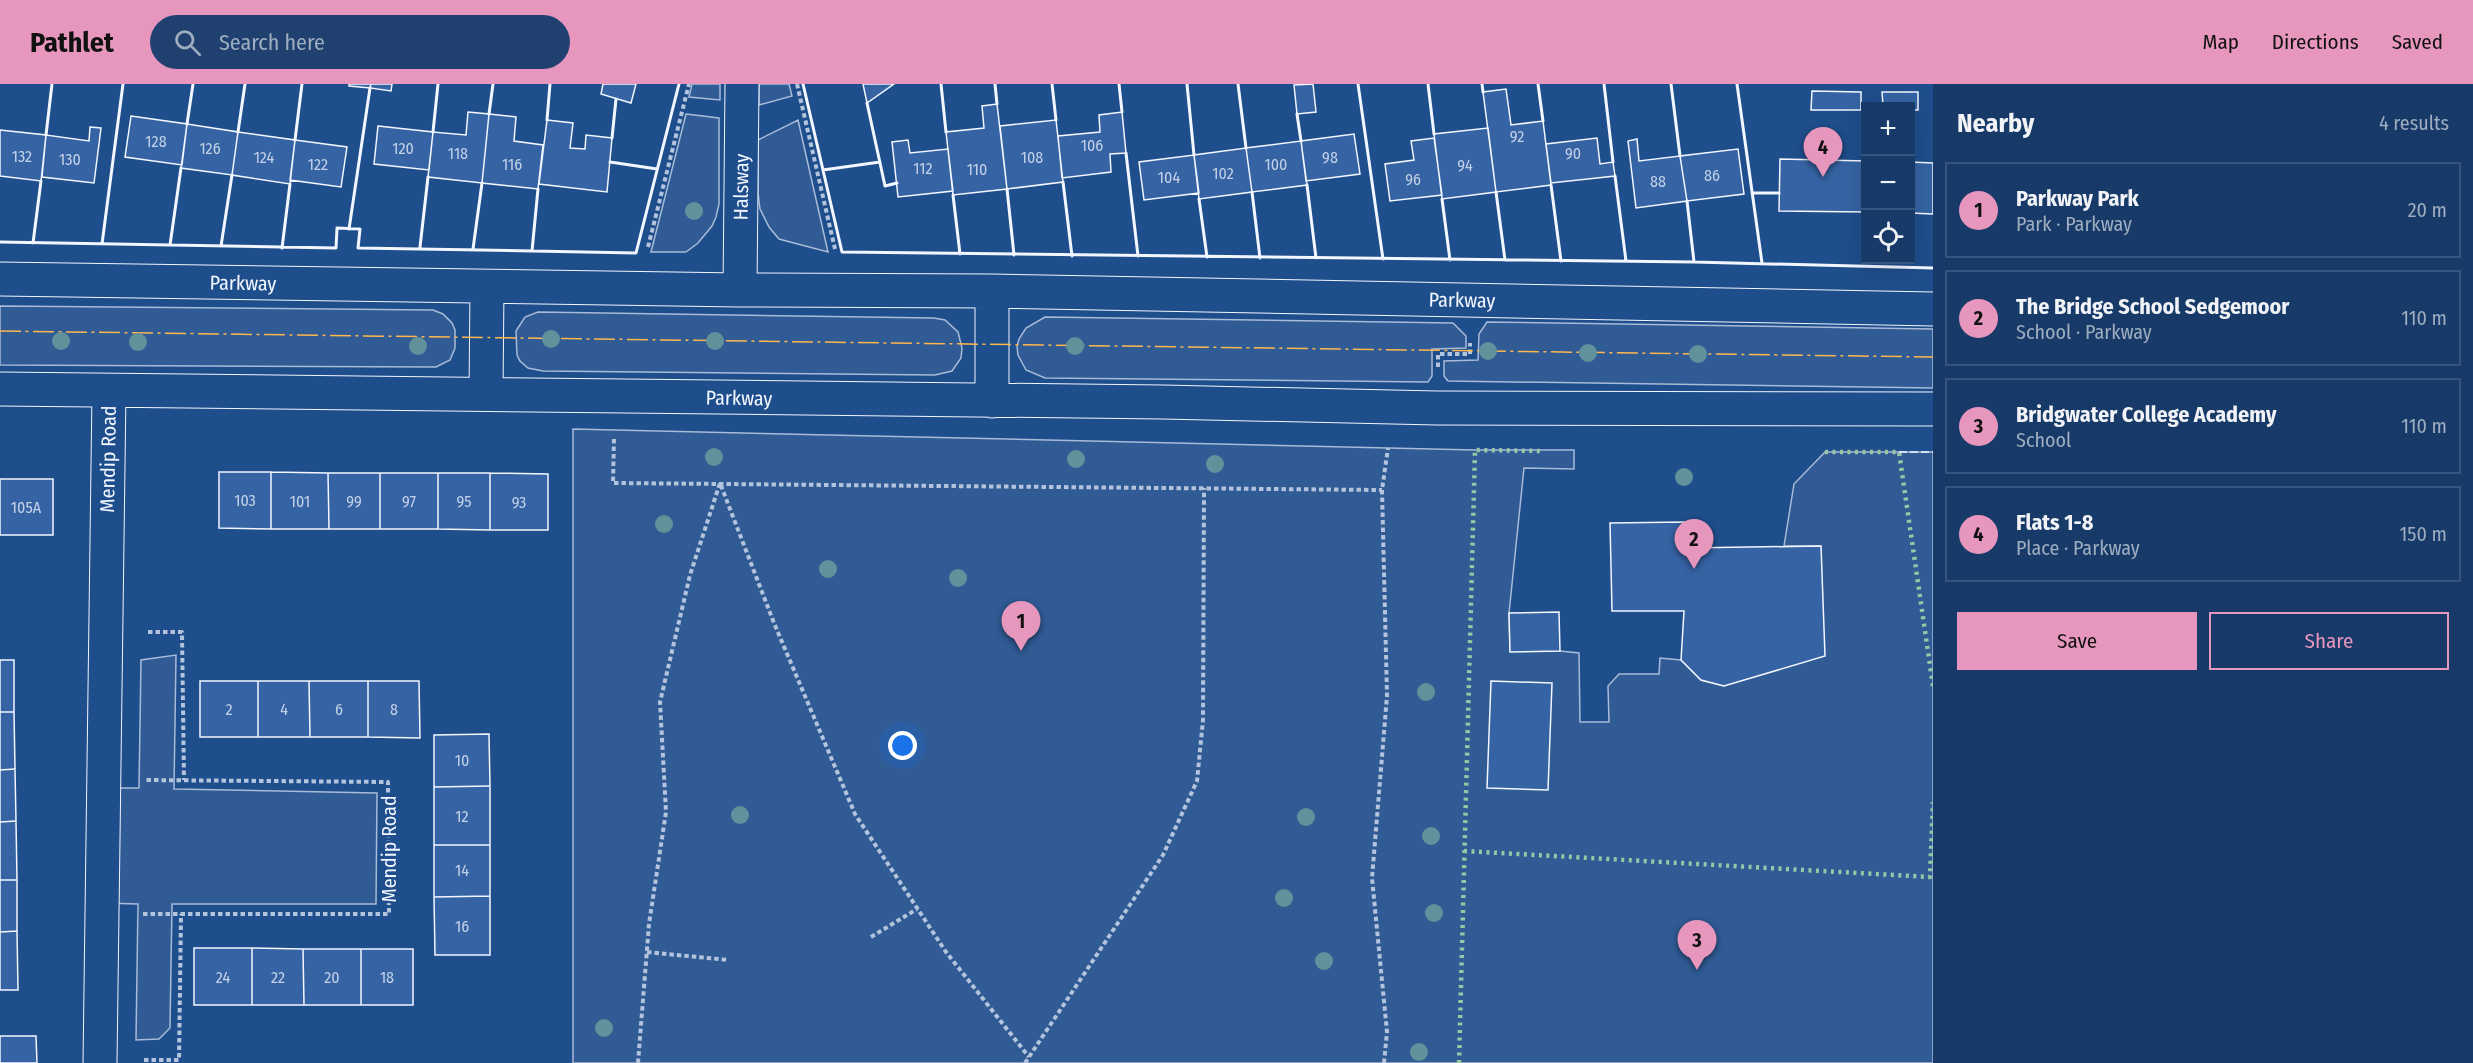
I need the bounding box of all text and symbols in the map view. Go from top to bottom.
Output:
search box [150,15,570,69]
text: Pathlet [30,26,114,59]
icon: search [171,26,204,59]
text: Search here [219,29,325,56]
text: Map [2202,29,2239,55]
text: Directions [2272,29,2359,55]
text: Saved [2392,29,2443,55]
map controls [1861,102,1915,264]
button: + [1861,102,1915,156]
text: Nearby [1957,108,2034,139]
text: 4 results [2379,111,2449,135]
house number: 92 [1510,127,1524,146]
pin: 4 [1804,128,1842,177]
house number: 128 [145,132,167,151]
house number: 106 [1081,136,1103,155]
house number: 126 [199,139,221,158]
house number: 120 [392,139,414,158]
house number: 118 [448,144,468,163]
house number: 90 [1565,144,1581,163]
house number: 132 [12,147,32,166]
house number: 124 [254,148,275,167]
house number: 108 [1021,148,1043,167]
house number: 98 [1322,148,1338,167]
house number: 130 [59,150,81,169]
street label: Halsway [728,153,754,221]
house number: 122 [308,155,328,174]
house number: 116 [502,155,522,174]
house number: 100 [1265,155,1287,174]
house number: 94 [1457,156,1473,175]
button: − [1861,156,1915,210]
house number: 112 [913,159,933,178]
house number: 110 [967,160,987,179]
house number: 102 [1212,164,1234,183]
house number: 86 [1704,166,1720,185]
house number: 104 [1158,168,1180,187]
house number: 96 [1405,170,1421,189]
house number: 88 [1650,172,1666,191]
text: Parkway Park [2016,185,2139,212]
text: 1 [1974,198,1983,222]
text: 20 m [2408,198,2447,222]
button: locate [1861,210,1915,264]
text: Park · Parkway [2016,212,2132,236]
street label: Parkway [209,270,277,296]
street label: Parkway [1428,287,1496,313]
text: The Bridge School Sedgemoor [2016,293,2289,320]
text: 2 [1974,306,1983,330]
text: 110 m [2401,306,2447,330]
text: School · Parkway [2016,320,2152,344]
street label: Parkway [705,385,773,411]
text: Bridgwater College Academy [2016,401,2276,428]
street label: Mendip Road [95,405,121,513]
text: 3 [1974,414,1983,438]
text: 110 m [2401,414,2447,438]
text: School [2016,428,2071,452]
house number: 103 [234,491,256,510]
house number: 101 [290,492,310,511]
house number: 99 [346,492,362,511]
house number: 97 [402,492,417,511]
house number: 95 [456,492,472,511]
house number: 93 [512,493,526,512]
house number: 105A [11,498,42,517]
text: Flats 1-8 [2016,509,2093,536]
pin: 2 [1674,520,1714,569]
text: 4 [1973,522,1984,546]
text: 150 m [2400,522,2447,546]
text: Place · Parkway [2016,536,2140,560]
pin: 1 [1002,602,1040,651]
button: Save [1957,612,2197,670]
button: Share [2209,612,2449,670]
house number: 2 [225,700,233,719]
house number: 4 [280,700,288,719]
house number: 6 [335,700,343,719]
house number: 8 [390,700,398,719]
your location [888,731,917,760]
house number: 10 [455,751,469,770]
street label: Mendip Road [377,795,401,903]
house number: 12 [455,807,469,826]
house number: 14 [455,861,469,880]
house number: 16 [455,917,469,936]
pin: 3 [1678,920,1716,970]
house number: 24 [216,968,230,987]
house number: 22 [271,968,285,987]
house number: 20 [324,968,340,987]
house number: 18 [380,968,394,987]

